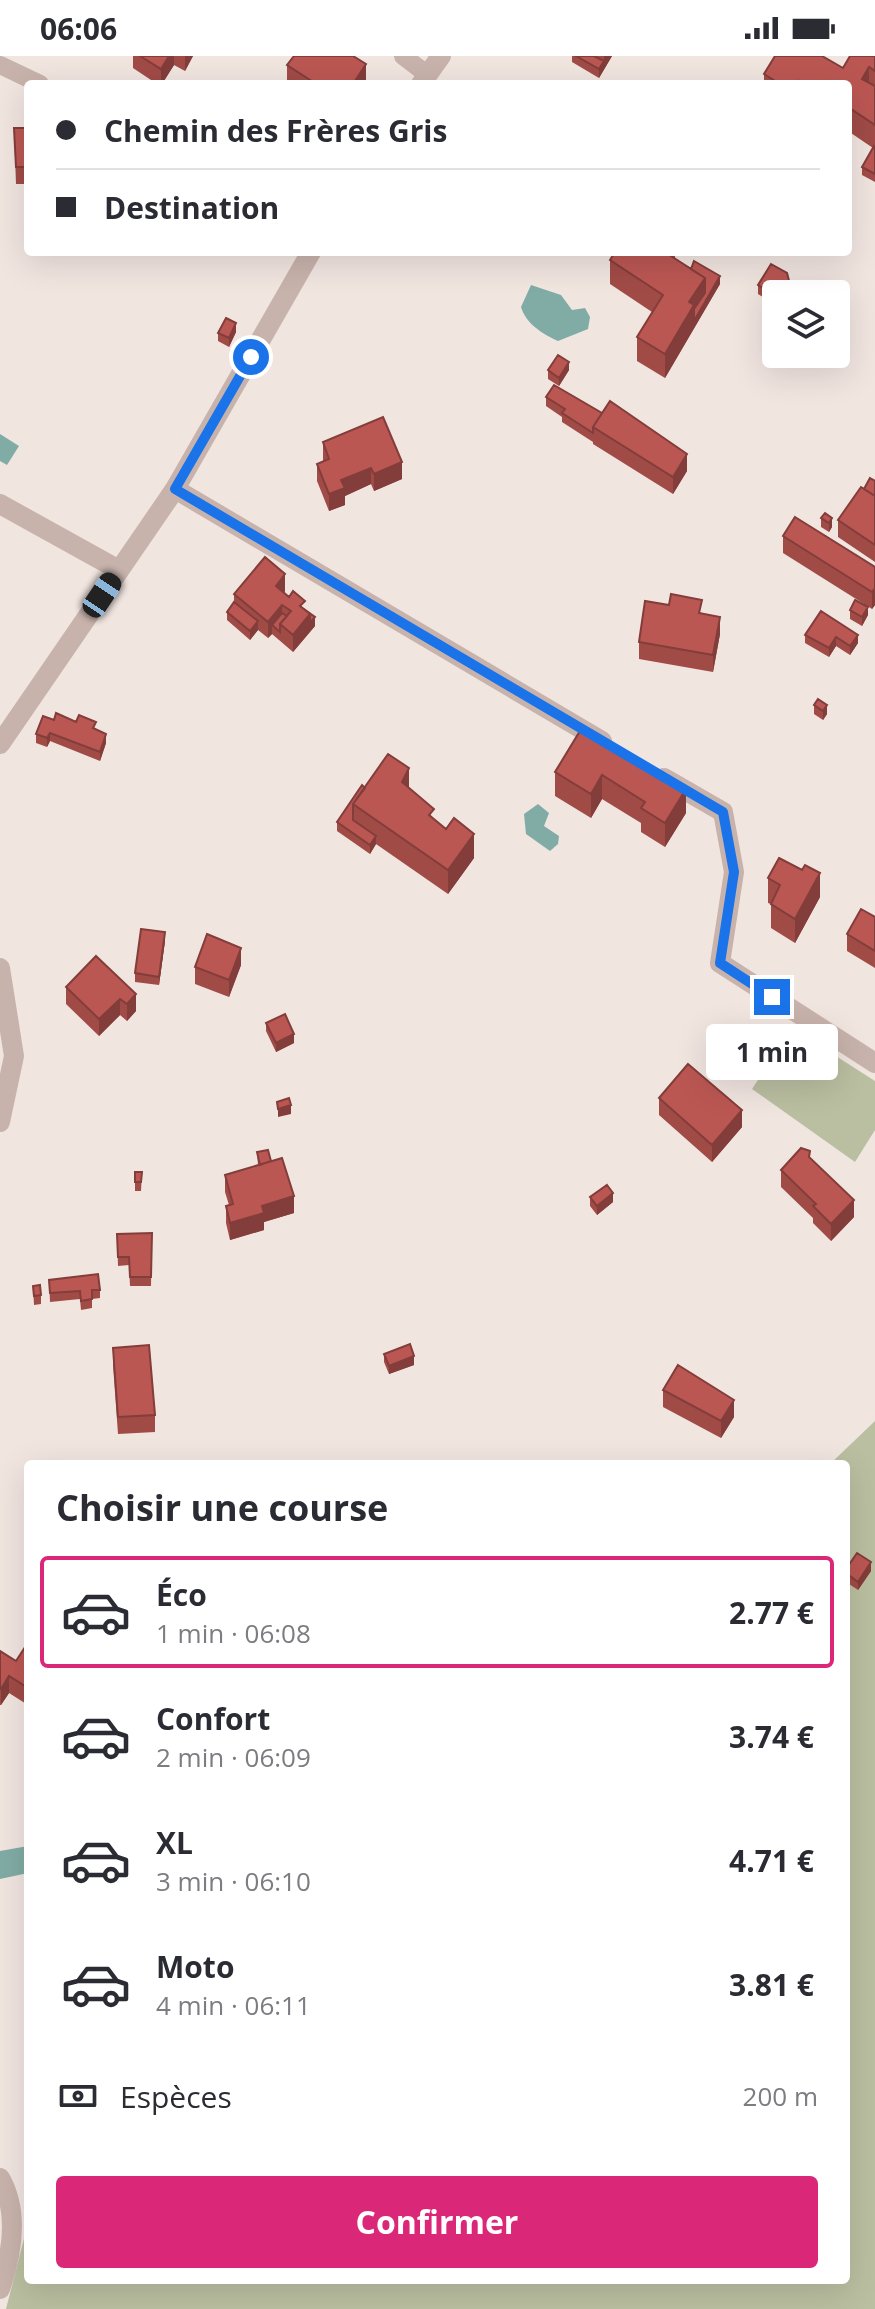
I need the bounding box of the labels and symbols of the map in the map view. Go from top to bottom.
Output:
route start [233,339,269,375]
car [79,568,125,622]
route end [754,979,790,1015]
callout: 1 min [706,1025,838,1081]

